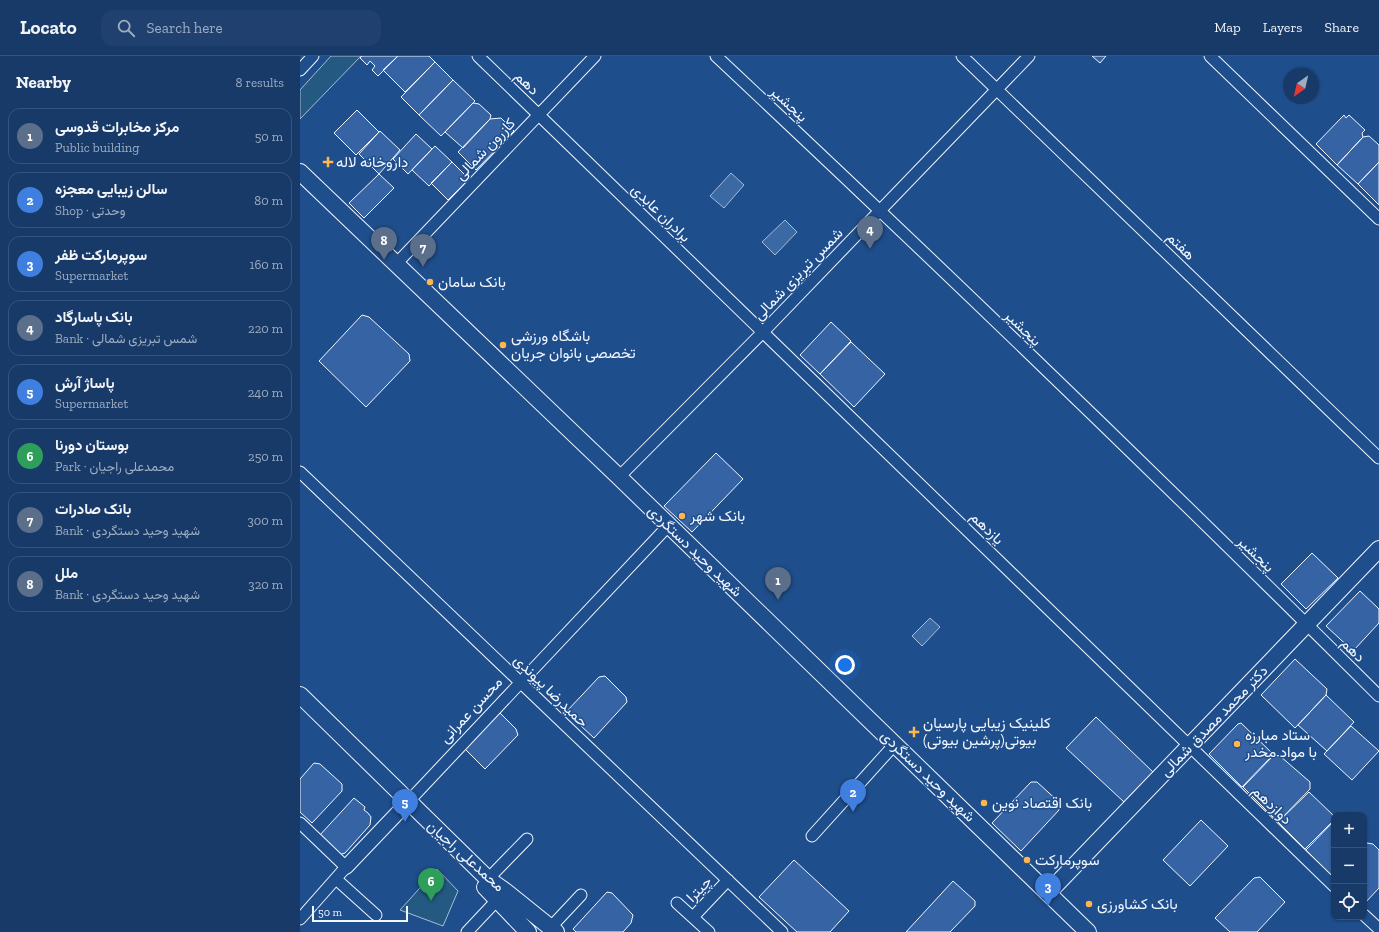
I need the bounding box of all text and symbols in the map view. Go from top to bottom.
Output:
search box [101,10,381,46]
text: Locato [20,16,77,39]
icon: search [115,17,137,39]
text: Search here [147,19,223,37]
text: Map [1214,19,1241,36]
text: Layers [1263,19,1302,36]
text: Share [1324,19,1359,36]
street label: دهم [510,67,543,100]
north arrow [1283,68,1319,104]
text: Nearby [16,72,71,92]
text: 8 results [236,75,284,90]
street label: پنجشیر [765,82,811,126]
street label: کازرون شمالی [451,114,520,184]
text: مرکز مخابرات قدوسی [55,118,179,136]
text: 1 [27,129,33,144]
text: 50 m [255,129,283,144]
text: Public building [55,140,139,155]
place label: داروخانه لاله [336,153,408,171]
marker: داروخانه لاله [323,157,333,167]
text: سالن زیبایی معجزه [55,180,168,198]
street label: برادران عابدی [627,180,694,246]
text: 2 [27,193,33,208]
text: 80 m [254,193,283,208]
text: Shop · وحدتی [55,203,126,218]
pin: 4 [857,216,883,249]
street label: شمس تبریزی شمالی [749,224,847,325]
pin: 8 [371,227,397,260]
street label: هفتم [1162,228,1199,265]
pin: 7 [410,234,436,267]
text: سوپرمارکت ظفر [55,246,147,264]
text: 3 [27,257,33,272]
text: 160 m [249,257,283,272]
text: Supermarket [55,268,128,283]
place label: بانک سامان [438,273,506,291]
marker: بانک سامان [425,277,435,287]
street label: پنجشیر [999,305,1045,351]
text: بانک پاسارگاد [55,308,133,326]
text: 4 [26,321,34,336]
text: 220 m [248,321,283,336]
place label: باشگاه ورزشی تخصصی بانوان جریان [511,327,636,363]
text: Bank · شمس تبریزی شمالی [55,331,197,346]
marker: باشگاه ورزشی تخصصی بانوان جریان [498,340,508,350]
text: پاساژ آرش [55,374,114,392]
text: 5 [27,385,33,400]
text: 240 m [248,385,283,400]
text: Supermarket [55,396,128,411]
text: بوستان دورنا [55,436,129,454]
text: 6 [27,449,33,464]
text: 250 m [248,449,283,464]
text: Park · محمدعلی راجیان [55,459,174,474]
text: بانک صادرات [55,500,131,518]
street label: شهید وحید دستگردی [643,501,746,602]
place label: بانک شهر [689,507,745,525]
street label: یازدهم [966,508,1008,549]
marker: بانک شهر [677,511,687,521]
text: 7 [27,513,33,528]
text: 300 m [247,513,283,528]
text: Bank · شهید وحید دستگردی [55,523,200,538]
street label: پنجشیر [1232,531,1278,577]
text: ملل [55,564,78,582]
pin: 1 [765,567,791,600]
text: 8 [26,577,34,592]
text: 320 m [248,577,283,592]
text: Bank · شهید وحید دستگردی [55,587,200,602]
street label: دهم [1336,634,1369,667]
street label: حمیدرضا پیوندی [509,651,592,732]
your location [835,655,855,675]
street label: دکتر محمد مصدق شمالی [1156,662,1272,781]
street label: محسن عمرانی [436,673,507,747]
place label: کلینیک زیبایی پارسیان بیوتی(پرشین بیوتی) [923,714,1051,750]
street label: شهید وحید دستگردی [876,726,979,827]
marker: کلینیک زیبایی پارسیان بیوتی(پرشین بیوتی) [908,726,920,738]
place label: ستاد مبارزه با مواد مخدر [1244,726,1317,761]
marker: ستاد مبارزه با مواد مخدر [1232,739,1242,749]
pin: 2 [840,779,866,812]
street label: دوازدهم [1248,782,1296,829]
pin: 5 [392,789,418,822]
place label: بانک اقتصاد نوین [992,794,1092,813]
marker: بانک اقتصاد نوین [979,798,989,808]
map controls [1331,812,1367,920]
button: + [1331,812,1367,848]
street label: محمدعلی راجیان [423,817,508,896]
button: − [1331,848,1367,884]
place label: سوپرمارکت [1035,851,1100,870]
marker: سوپرمارکت [1022,855,1032,865]
pin: 6 [418,868,444,901]
street label: چیترا [682,872,716,906]
pin: 3 [1035,873,1061,906]
button: locate [1331,884,1367,920]
place label: بانک کشاورزی [1097,895,1178,914]
marker: بانک کشاورزی [1084,899,1094,909]
scale bar [312,904,408,923]
text: 50 m [318,906,342,919]

